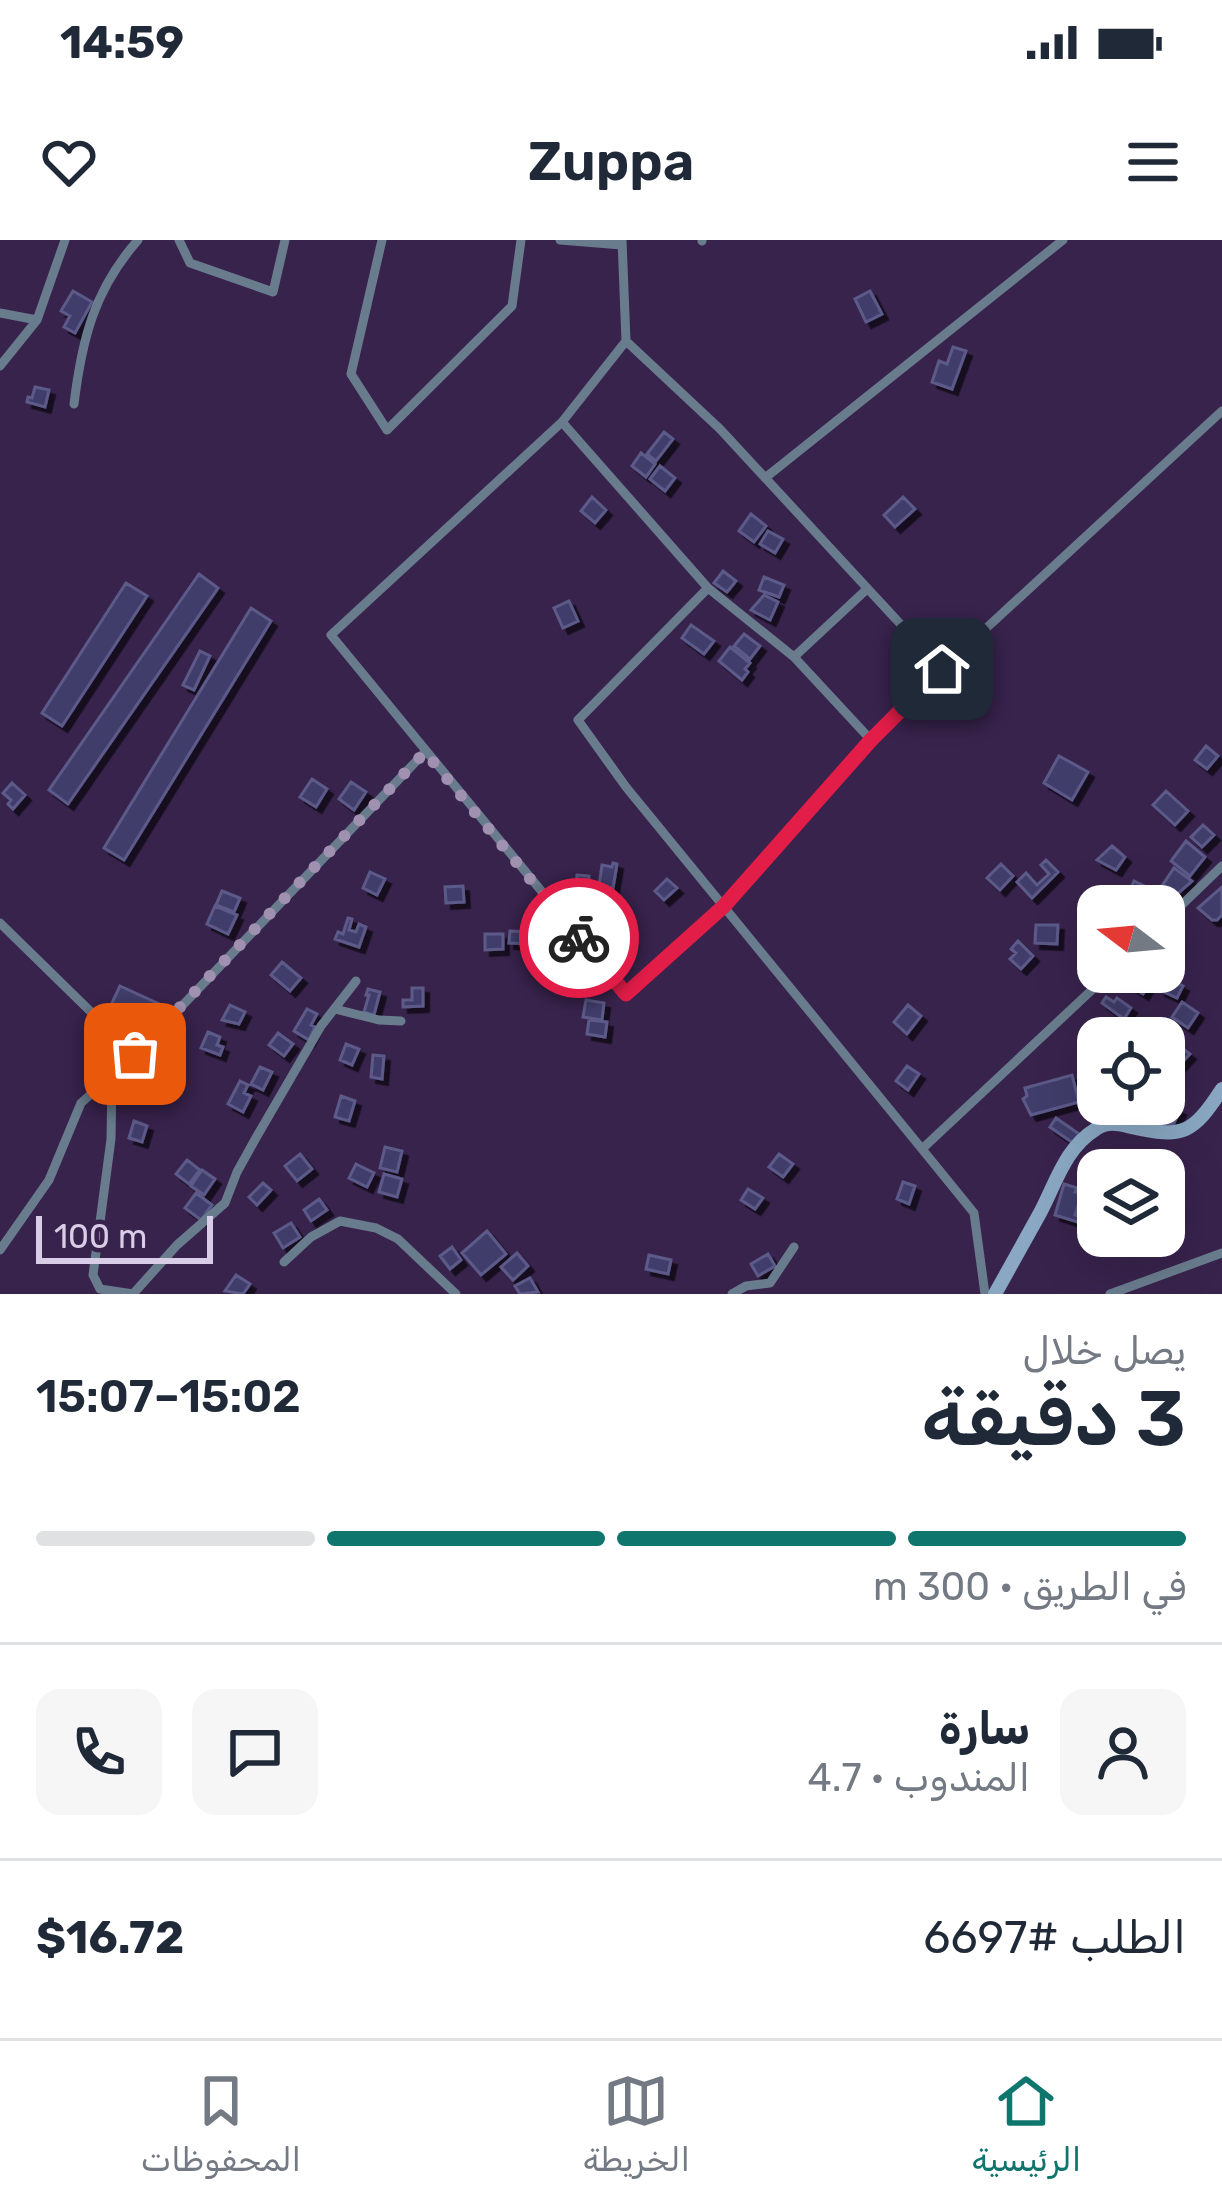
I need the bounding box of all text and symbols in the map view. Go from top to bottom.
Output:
text: 14:59 [60,16,184,69]
icon: heart [36,129,102,195]
icon: menu [1120,129,1186,195]
text: Zuppa [528,130,694,194]
pin [891,618,993,720]
icon: home [909,636,975,702]
courier [519,878,639,998]
north arrow [1077,885,1185,993]
map controls [1077,885,1185,1257]
icon: bike [546,905,612,971]
pin [84,1003,186,1105]
button: locate [1077,1017,1185,1125]
icon: bag [102,1021,168,1087]
button: layers [1077,1149,1185,1257]
scale bar [36,1210,213,1263]
text: 100 m [54,1217,147,1256]
text: يصل خلال [1023,1328,1186,1374]
text: 15:02–15:07 [36,1370,301,1423]
text: 3 دقيقة [921,1372,1186,1465]
text: في الطريق · 300 m [873,1564,1186,1610]
button: phone [36,1689,162,1815]
button: chat [192,1689,318,1815]
button: person [1060,1689,1186,1815]
text: سارة [939,1702,1030,1755]
text: المندوب · 4.7 [807,1755,1030,1801]
text: $16.72 [36,1911,184,1964]
text: الطلب #6697 [923,1911,1186,1964]
tab: المحفوظات [141,2068,301,2179]
tab: الخريطة [583,2068,690,2179]
tab: الرئيسية [972,2068,1081,2179]

